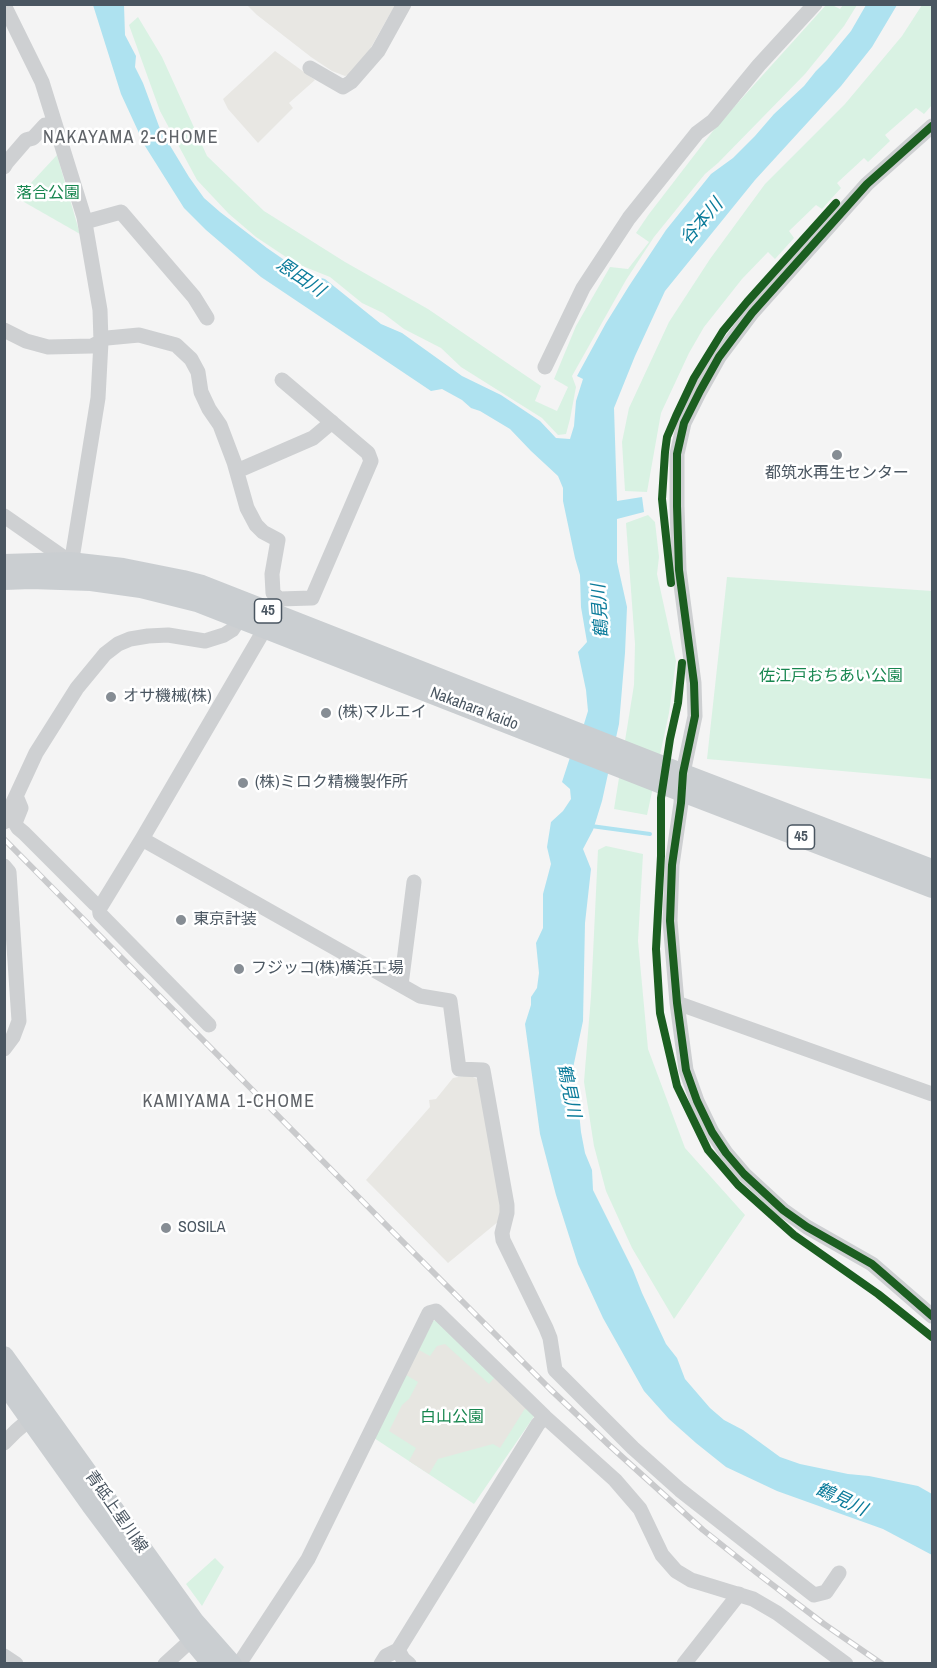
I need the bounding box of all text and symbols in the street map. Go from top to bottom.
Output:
district label: NAKAYAMA 2-CHOME [43,127,219,149]
park label: 落合公園 [16,184,80,204]
water label: 谷本川 [676,195,728,249]
water label: 恩田川 [272,254,328,302]
marker: 都筑水再生センター [830,448,844,462]
place label: 都筑水再生センター [765,464,909,484]
water label: 鶴見川 [588,583,614,639]
road number: 45 [254,599,282,623]
park label: 佐江戸おちあい公園 [759,667,903,687]
street label: Nakahara kaido [427,683,521,735]
place label: オサ機械(株) [123,687,212,707]
marker: オサ機械(株) [104,690,118,704]
place label: (株)マルエイ [338,703,427,723]
marker: (株)マルエイ [319,706,333,720]
place label: (株)ミロク精機製作所 [255,773,408,793]
marker: (株)ミロク精機製作所 [236,776,250,790]
road number: 45 [788,825,814,849]
place label: 東京計装 [193,910,257,930]
marker: 東京計装 [174,913,188,927]
place label: フジッコ(株)横浜工場 [251,959,404,979]
marker: フジッコ(株)横浜工場 [232,962,246,976]
water label: 鶴見川 [552,1062,584,1120]
district label: KAMIYAMA 1-CHOME [142,1091,316,1113]
place label: SOSILA [178,1218,225,1238]
marker: SOSILA [159,1221,173,1235]
park label: 白山公園 [420,1408,484,1428]
street label: 青砥上星川線 [81,1467,151,1557]
water label: 鶴見川 [812,1479,870,1521]

